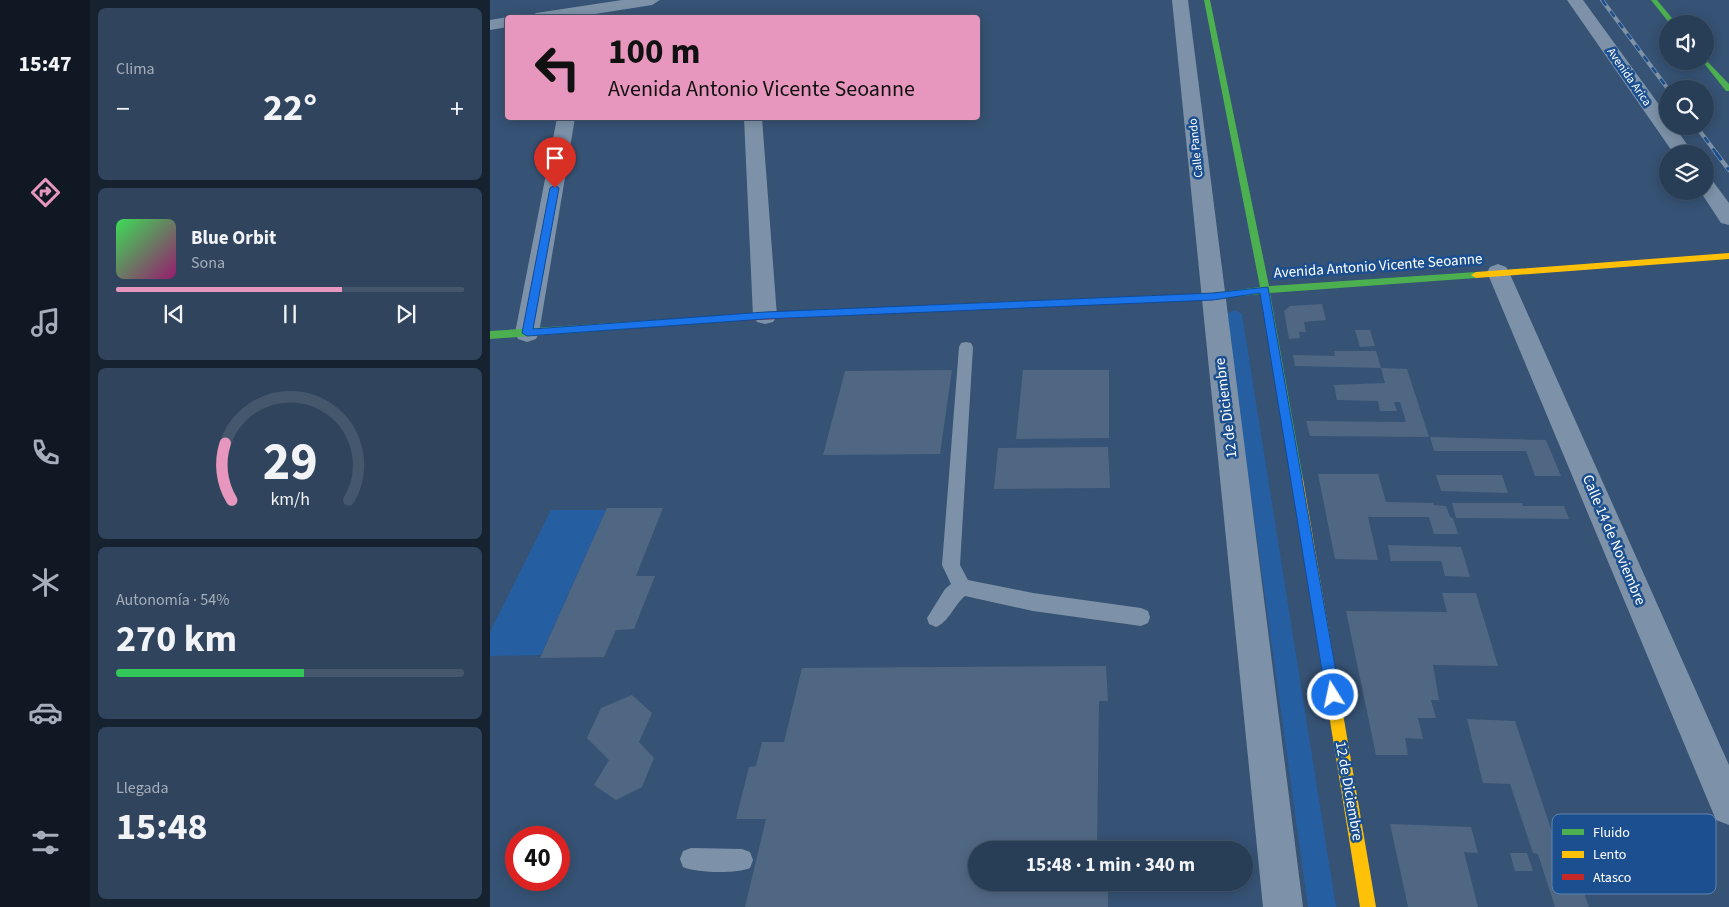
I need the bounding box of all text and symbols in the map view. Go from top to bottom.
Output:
map controls [1659,15,1714,200]
button: sound [1659,15,1714,70]
text: 100 m [608,27,700,77]
icon: left [525,35,590,100]
street label: Avenida Arica [1603,44,1655,110]
text: 15:47 [18,48,72,80]
text: Clima [116,58,154,80]
text: Avenida Antonio Vicente Seoanne [608,73,915,105]
button: search [1659,80,1714,135]
text: 22° [263,81,317,135]
text: − [116,89,130,129]
text: + [450,89,464,129]
street label: Calle Pando [1184,118,1208,178]
pin [534,137,576,188]
icon: arrive [541,144,569,172]
button: layers [1659,145,1714,200]
icon: directions [28,175,63,210]
text: Blue Orbit [191,225,276,252]
street label: Avenida Antonio Vicente Seoanne [1273,248,1483,284]
text: Sona [191,252,225,274]
icon: previous [160,300,188,328]
icon: pause [276,300,304,328]
icon: next [392,300,420,328]
icon: music [28,305,63,340]
street label: 12 de Diciembre [1209,357,1243,459]
text: 29 [263,426,317,500]
icon: phone [28,435,63,470]
street label: Calle 14 de Noviembre [1577,471,1651,609]
text: km/h [270,487,310,512]
icon: climate [28,565,63,600]
text: Autonomía · 54% [116,589,229,611]
text: 270 km [116,612,237,666]
position arrow [1306,668,1358,720]
icon: car [28,695,63,730]
street label: 12 de Diciembre [1330,740,1368,842]
text: Llegada [116,777,168,799]
text: 15:48 [116,800,208,854]
legend [1552,814,1716,894]
text: Fluido [1593,823,1630,843]
icon: filters [28,825,63,860]
speed limit sign: 40 [505,826,570,891]
text: Lento [1593,845,1626,865]
text: 15:48 · 1 min · 340 m [1026,852,1195,879]
text: Atasco [1593,868,1631,888]

